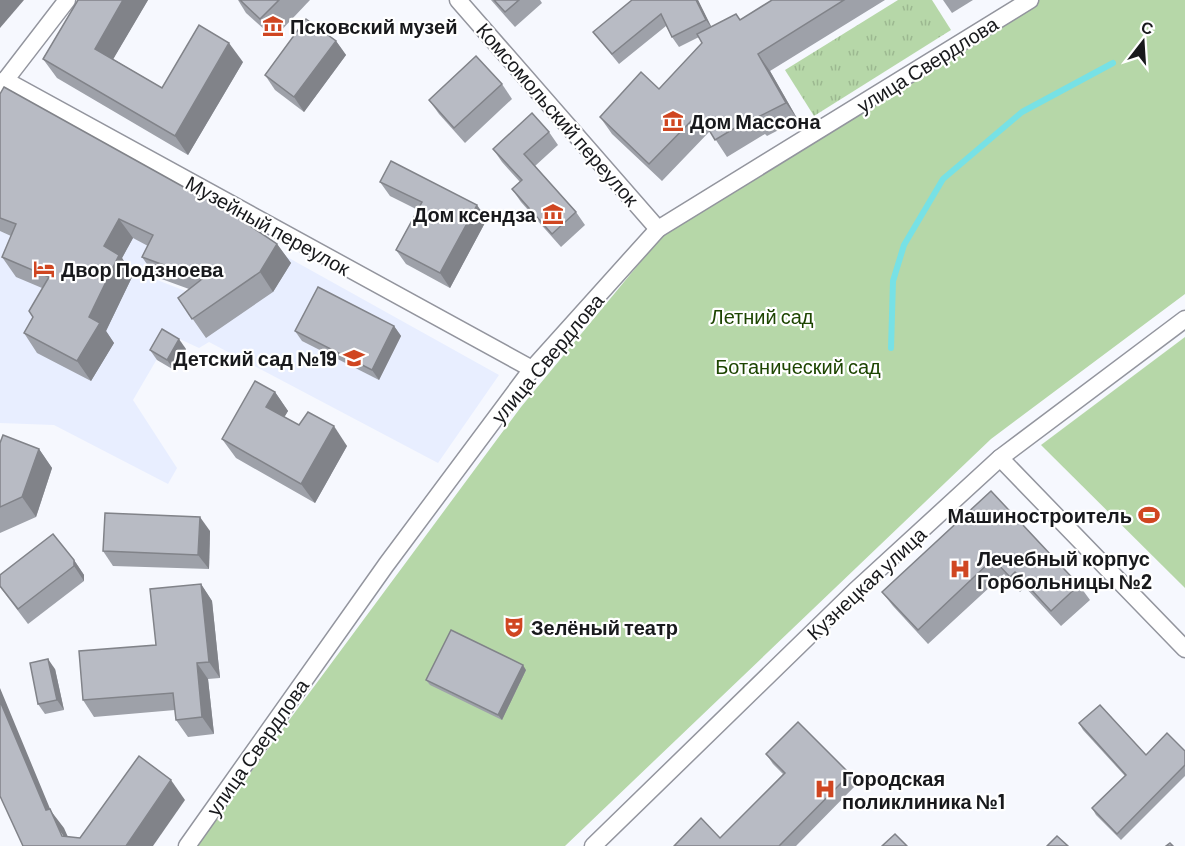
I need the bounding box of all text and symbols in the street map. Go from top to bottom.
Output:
street label: улица Свердлова [852,10,1003,117]
north arrow [1113,12,1173,72]
museum icon: Псковский музей [261,14,285,38]
place label: Псковский музей [290,14,457,38]
text: С [1139,16,1156,38]
street label: Комсомольский переулок [472,18,644,211]
museum icon: Дом Масcона [661,109,685,133]
place label: Дом Масcона [690,109,821,133]
street label: Музейный переулок [182,170,355,280]
place label: Дом ксендза [413,202,537,226]
museum icon: Дом ксендза [541,202,565,226]
hotel icon: Двор Подзноева [32,257,56,281]
place label: Двор Подзноева [61,257,224,281]
street label: улица Свердлова [486,288,609,428]
park label: Летний сад [711,304,814,328]
place label: Детский сад №19 [173,346,337,370]
school or university icon: Детский сад №19 [342,346,366,370]
park label: Ботанический сад [715,354,881,378]
place label: Машиностроитель [947,503,1132,527]
sports icon: Машиностроитель [1137,503,1161,527]
street label: Кузнецкая улица [801,521,931,644]
place label: Лечебный корпус Горбольницы №2 [977,546,1152,593]
hospital icon: Лечебный корпус Горбольницы №2 [948,557,972,581]
theatre icon: Зелёный театр [502,615,526,639]
place label: Зелёный театр [531,615,678,639]
street label: улица Свердлова [201,673,314,820]
place label: Городская поликлиника №1 [842,766,1005,813]
hospital icon: Городская поликлиника №1 [813,777,837,801]

